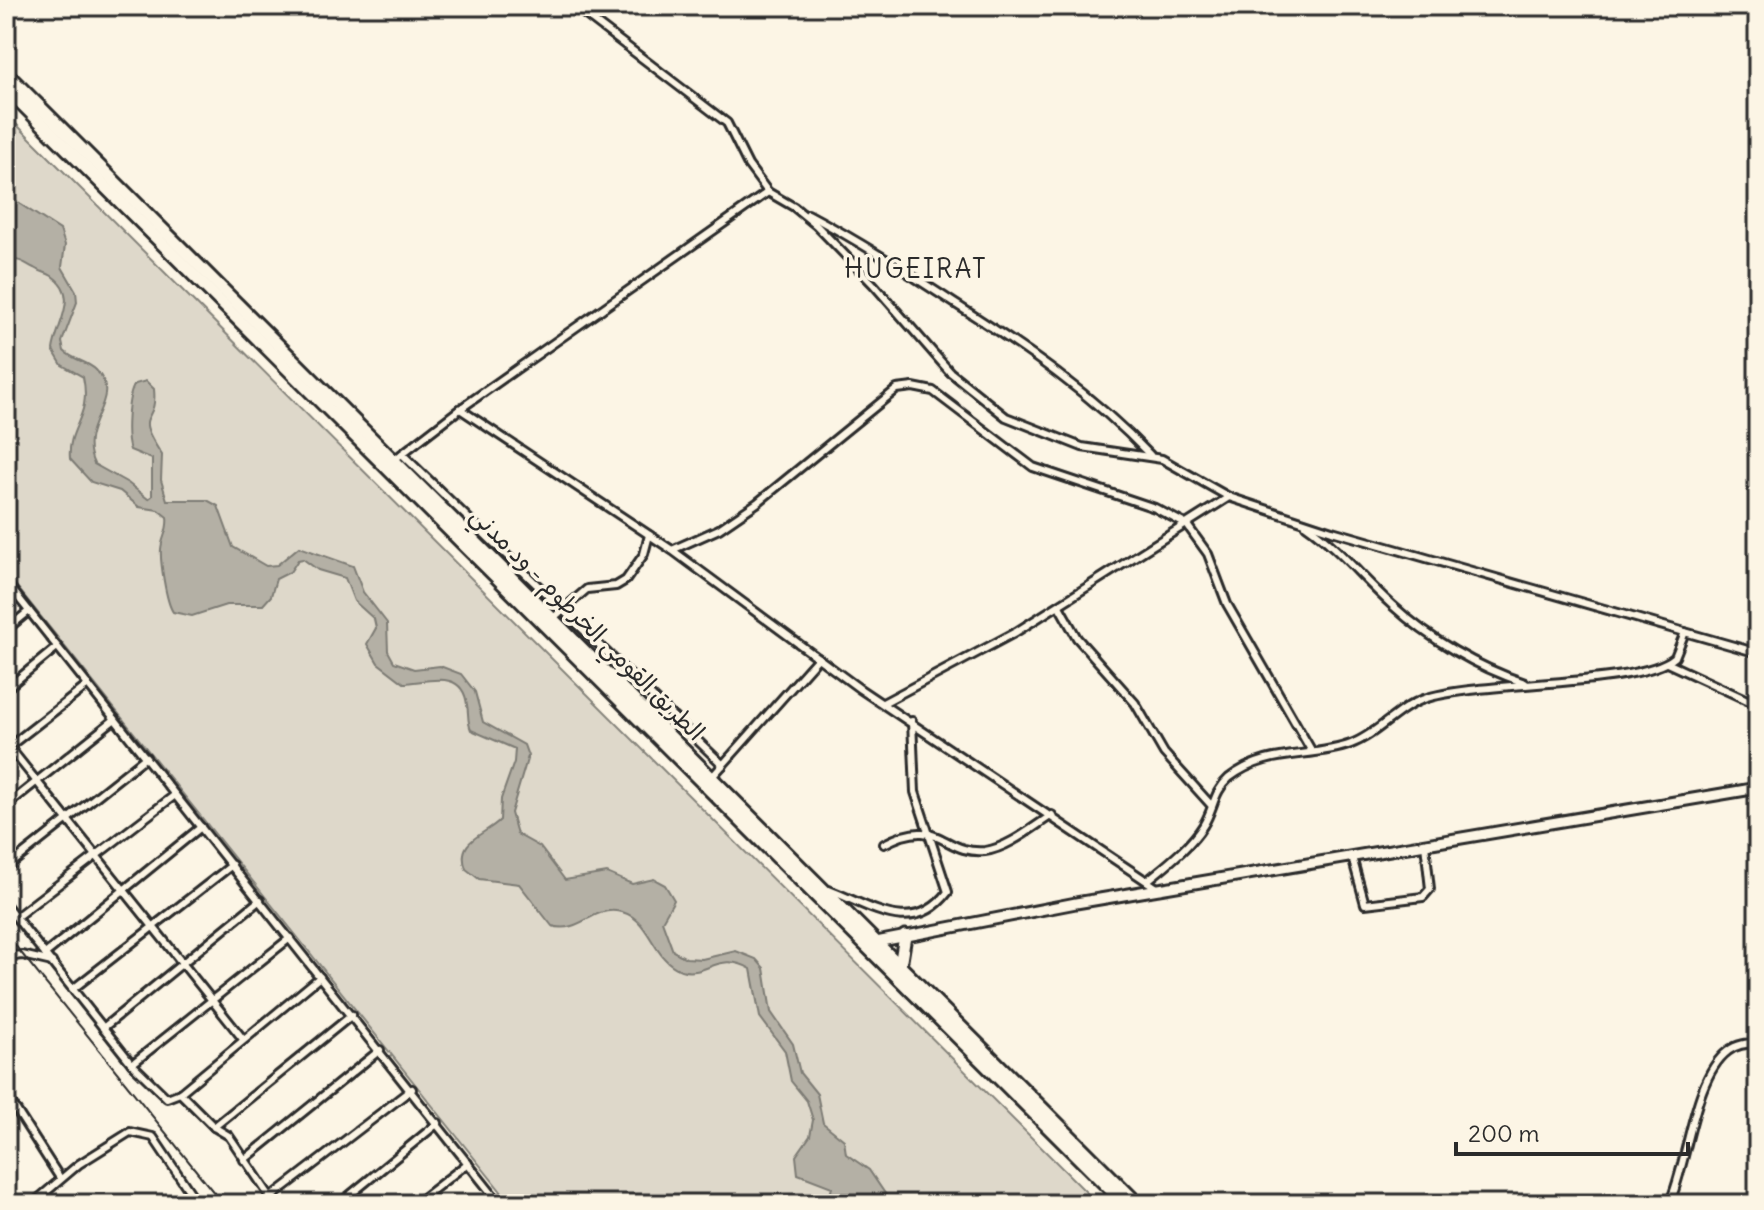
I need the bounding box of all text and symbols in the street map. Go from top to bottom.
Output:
district label: HUGEIRAT [844,252,988,285]
street label: الطريق القومي الخرطوم - ود مدني [460,500,711,751]
scale bar [1456,1106,1688,1156]
text: 200 m [1468,1118,1540,1148]

